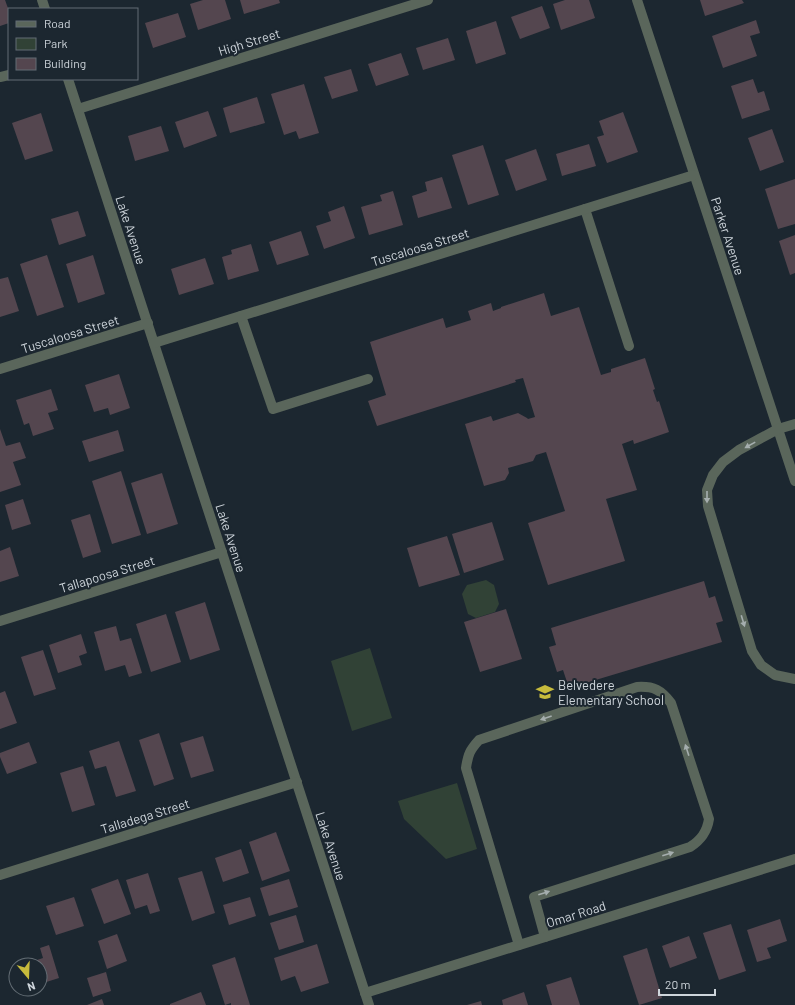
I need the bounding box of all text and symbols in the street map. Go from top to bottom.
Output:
legend [8,8,138,80]
text: Road [44,16,71,30]
street label: High Street [216,25,282,59]
text: Park [44,36,68,50]
text: Building [44,56,86,70]
street label: Lake Avenue [112,194,150,266]
street label: Parker Avenue [708,195,748,277]
street label: Tuscaloosa Street [369,224,471,270]
street label: Tuscaloosa Street [19,311,121,357]
one-way arrow [744,441,756,448]
one-way arrow [704,491,711,503]
street label: Lake Avenue [212,502,250,574]
street label: Tallapoosa Street [57,552,157,596]
one-way arrow [740,615,746,627]
place label: Belvedere Elementary School [558,677,664,708]
school or university icon: Belvedere Elementary School [535,682,555,702]
one-way arrow [540,715,552,721]
one-way arrow [683,744,689,756]
street label: Talladega Street [99,795,191,837]
street label: Lake Avenue [312,810,350,882]
one-way arrow [663,850,675,856]
one-way arrow [539,890,551,896]
street label: Omar Road [544,897,608,931]
north arrow [8,957,48,997]
scale bar [659,971,715,997]
text: 20 m [665,977,691,991]
text: N [26,980,37,994]

